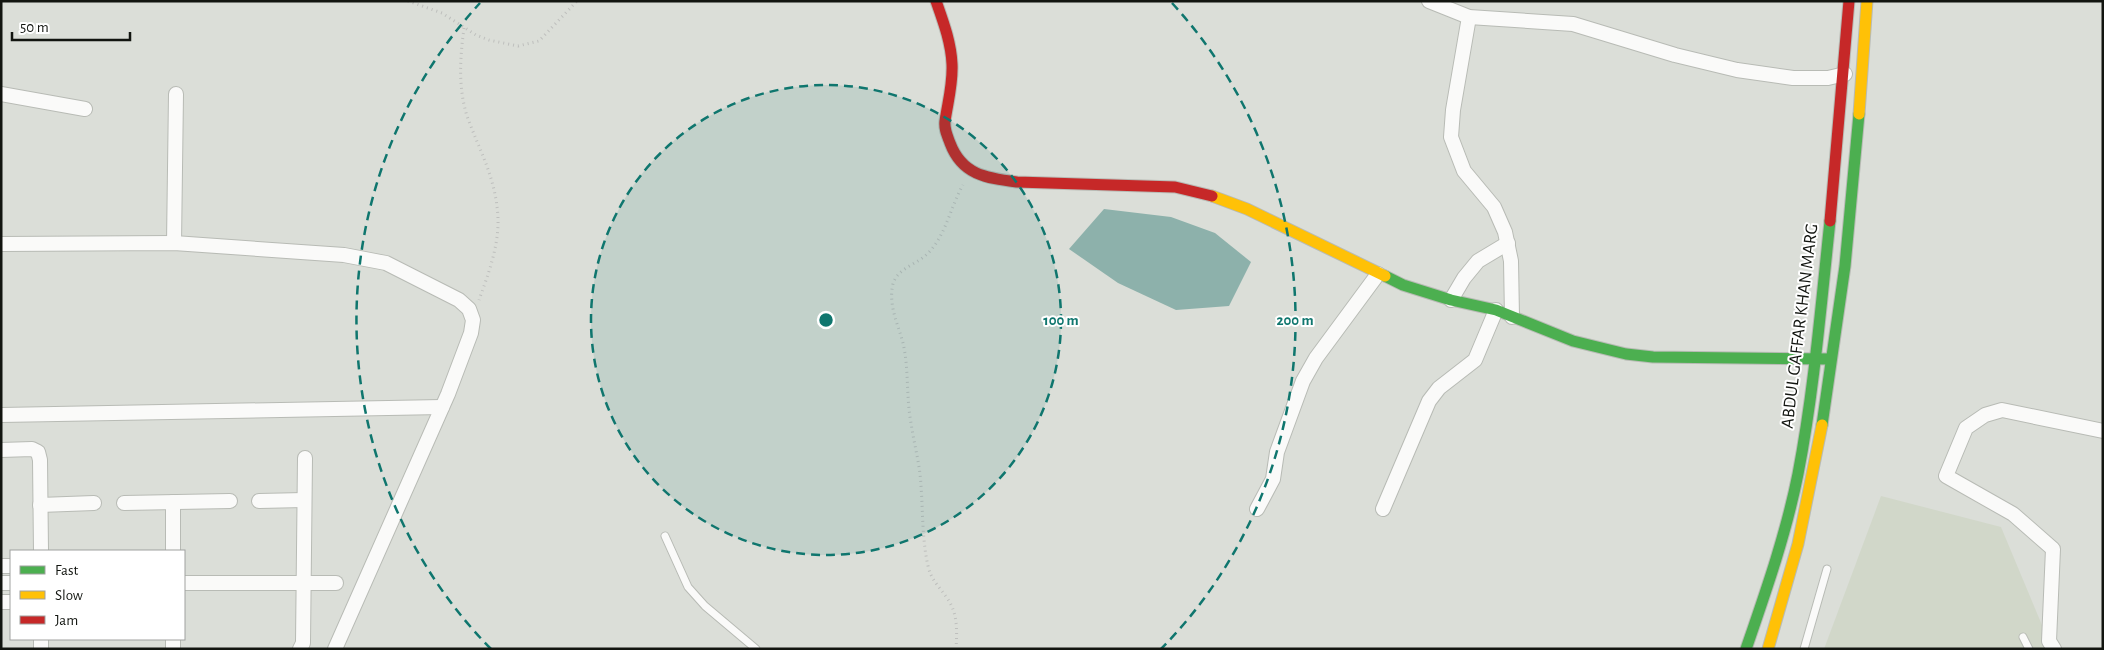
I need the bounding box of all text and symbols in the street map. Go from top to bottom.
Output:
scale bar [12,10,130,42]
text: 50 m [20,20,49,35]
street label: ABDUL GAFFAR KHAN MARG [1779,223,1821,429]
centre of rings [817,311,835,329]
text: 100 m [1043,313,1079,328]
text: 200 m [1276,313,1314,328]
legend [10,550,185,640]
text: Fast [55,563,79,578]
text: Slow [55,588,83,603]
text: Jam [55,613,78,628]

